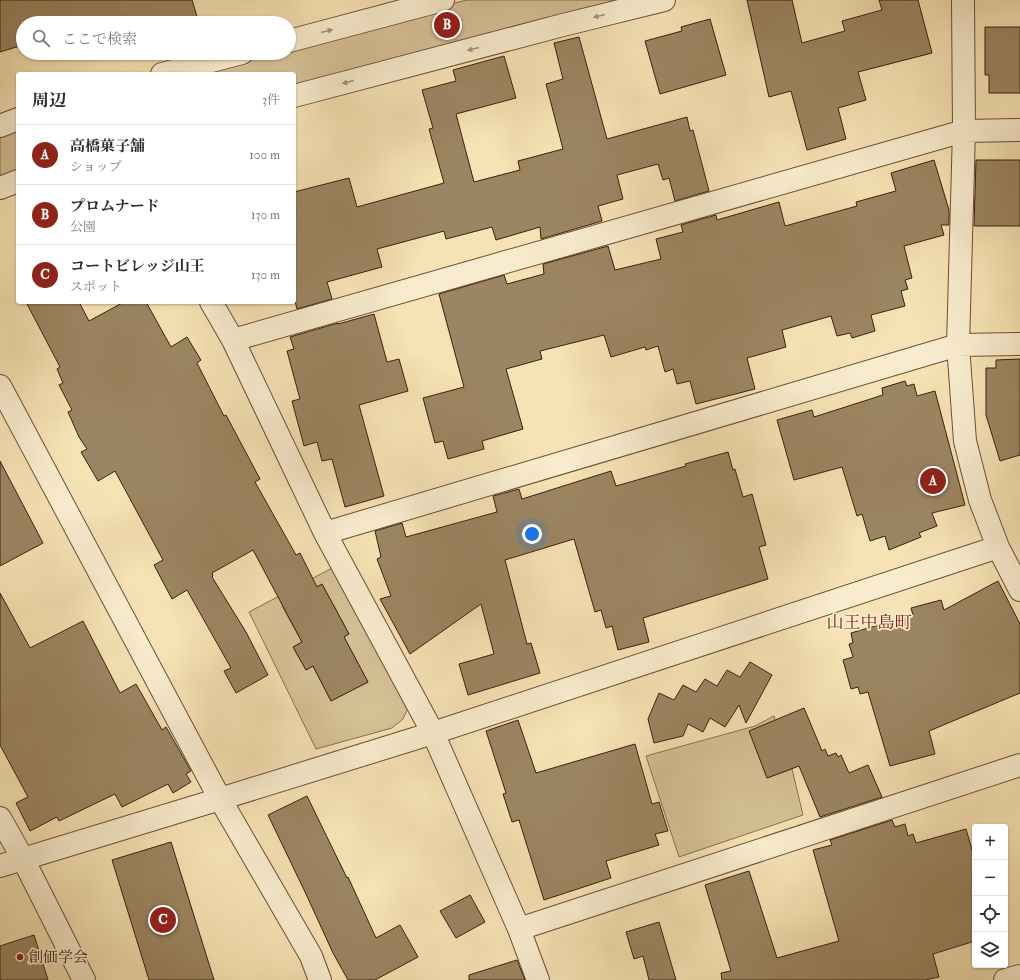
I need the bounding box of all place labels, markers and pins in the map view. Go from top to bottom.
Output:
pin: B [434,10,460,40]
pin: A [920,466,946,496]
pin: C [150,905,176,935]
place label: 創価学会 [28,948,88,967]
marker: 創価学会 [15,952,25,962]

